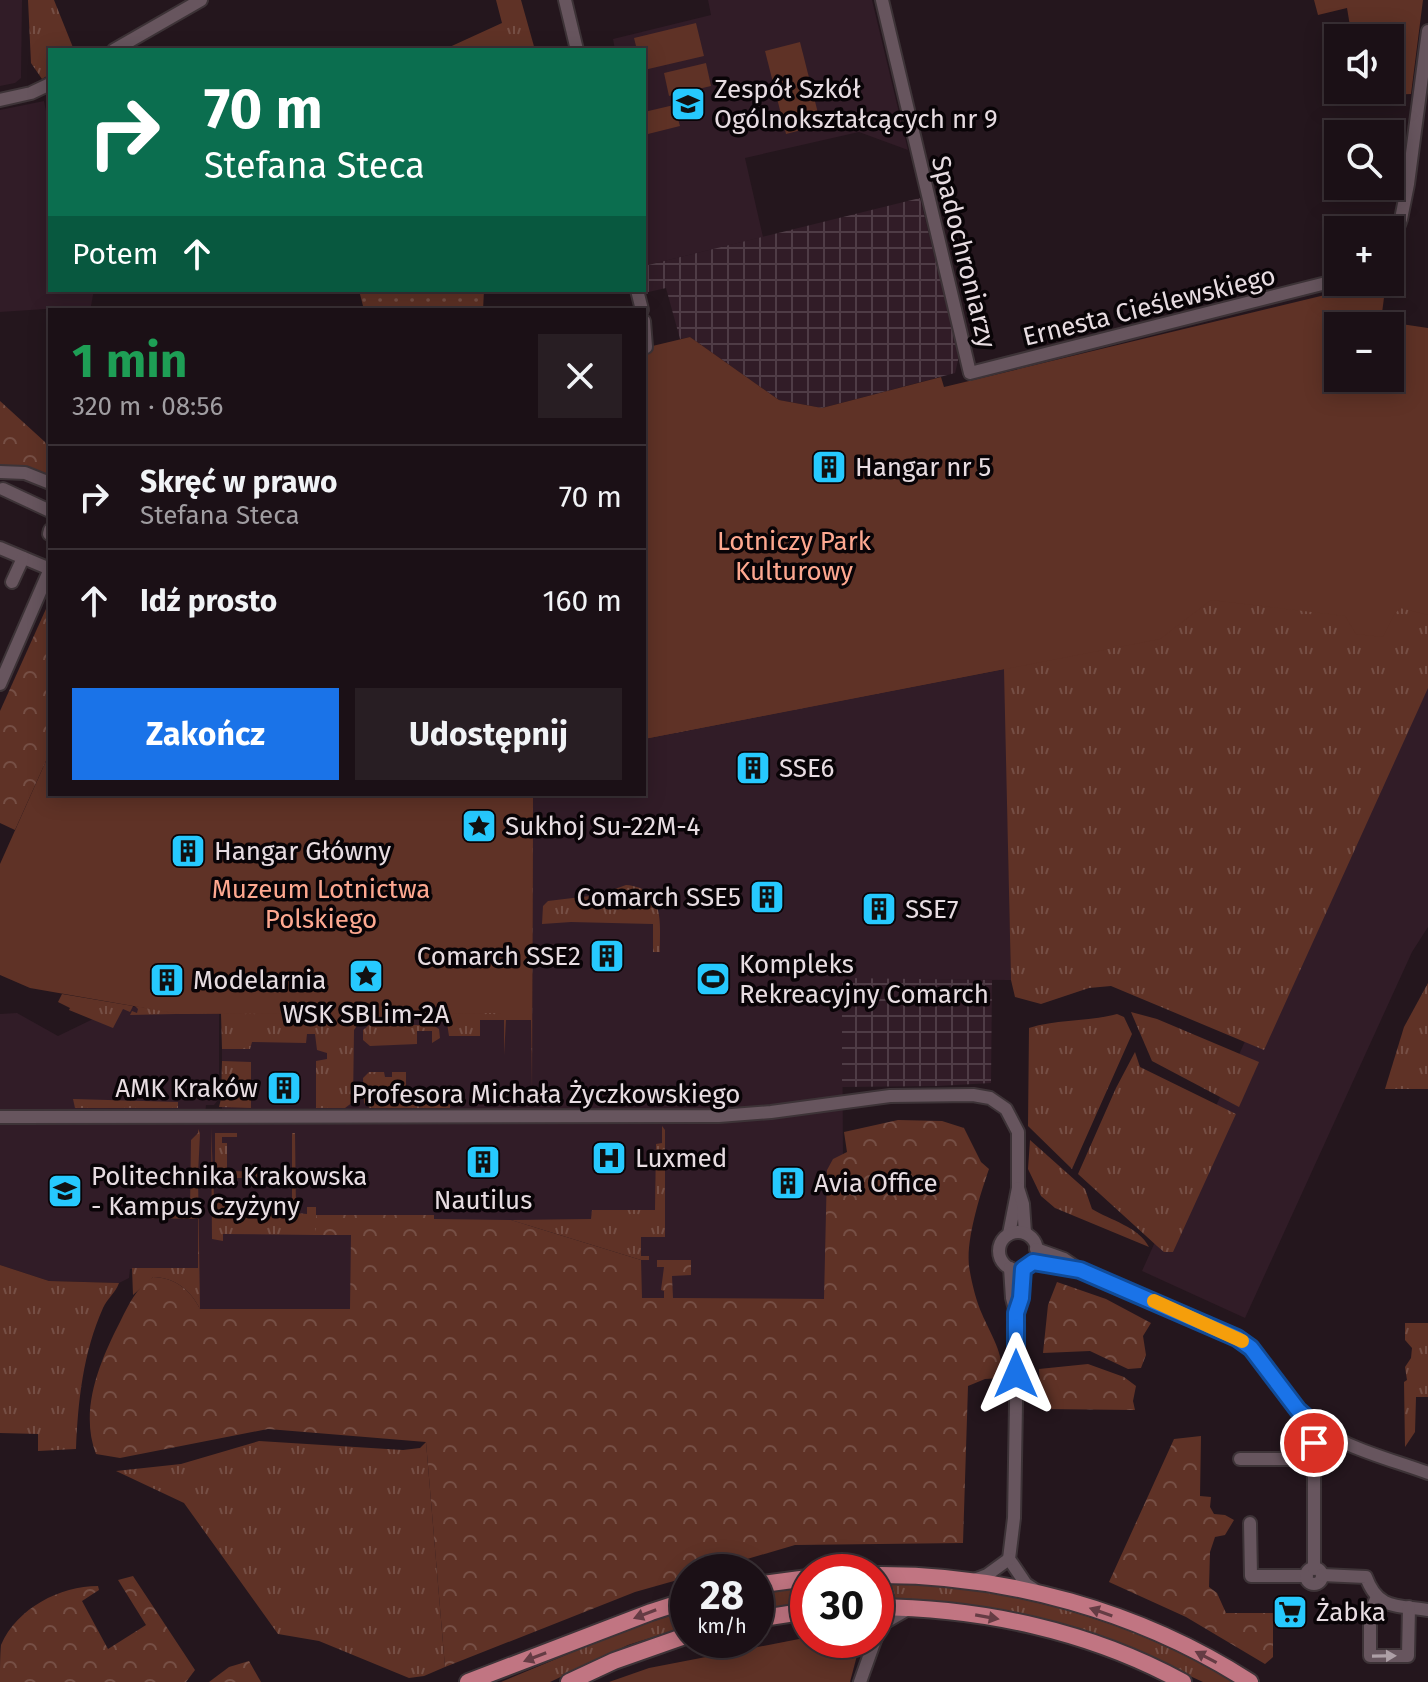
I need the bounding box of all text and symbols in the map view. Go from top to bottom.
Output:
map controls [1324,24,1404,392]
button: sound [1324,24,1404,104]
place label: Zespół Szkół Ogólnokształcących nr 9 [714,74,998,135]
text: 70 m [204,76,323,143]
icon: right [72,80,176,184]
school or university icon: Zespół Szkół Ogólnokształcących nr 9 [669,85,707,123]
button: search [1324,120,1404,200]
text: Stefana Steca [204,144,425,188]
street label: Spadochroniarzy [925,153,1002,352]
button: + [1324,216,1404,296]
icon: ahead [175,232,219,276]
text: Potem [72,236,159,272]
street label: Ernesta Cieślewskiego [1020,260,1279,353]
button: − [1324,312,1404,392]
text: 1 min [72,332,187,390]
button: close [538,334,622,418]
text: 320 m · 08:56 [72,391,223,422]
building icon: Hangar nr 5 [810,448,848,486]
place label: Hangar nr 5 [855,452,991,483]
text: Skręć w prawo [140,464,338,500]
icon: right [72,475,116,519]
text: 70 m [559,479,622,515]
text: Stefana Steca [140,500,300,531]
park label: Lotniczy Park Kulturowy [717,526,872,587]
icon: ahead [72,579,116,623]
text: Idź prosto [140,583,277,619]
text: 160 m [543,583,622,619]
button: Zakończ [72,688,339,780]
button: Udostępnij [355,688,622,780]
building icon: SSE6 [734,749,772,787]
place label: SSE6 [779,753,834,784]
place icon: Sukhoj Su-22M-4 [460,807,498,845]
place label: Sukhoj Su-22M-4 [505,811,701,842]
building icon: Hangar Główny [169,832,207,870]
place label: Hangar Główny [214,836,391,867]
park label: Muzeum Lotnictwa Polskiego [212,874,430,935]
building icon: Comarch SSE5 [748,878,786,916]
place label: Comarch SSE5 [577,882,741,913]
building icon: SSE7 [860,890,898,928]
place label: SSE7 [905,894,958,925]
building icon: Comarch SSE2 [588,937,626,975]
place label: Comarch SSE2 [417,941,581,972]
place label: Kompleks Rekreacyjny Comarch [739,949,989,1010]
place icon: WSK SBLim-2A [347,957,385,995]
sports icon: Kompleks Rekreacyjny Comarch [694,960,732,998]
building icon: Modelarnia [148,961,186,999]
place label: Modelarnia [193,965,327,996]
place label: WSK SBLim-2A [283,999,449,1030]
building icon: AMK Kraków [265,1069,303,1107]
place label: AMK Kraków [115,1073,258,1104]
street label: Profesora Michała Życzkowskiego [352,1079,740,1110]
hospital icon: Luxmed [590,1139,628,1177]
building icon: Nautilus [464,1143,502,1181]
place label: Luxmed [635,1143,727,1174]
place label: Politechnika Krakowska - Kampus Czyżyny [91,1161,368,1222]
building icon: Avia Office [769,1164,807,1202]
place label: Avia Office [814,1168,938,1199]
school or university icon: Politechnika Krakowska - Kampus Czyżyny [46,1172,84,1210]
place label: Nautilus [434,1185,532,1216]
position arrow [974,1332,1058,1416]
pin [1280,1409,1348,1477]
icon: arrive [1292,1421,1336,1465]
speed limit sign: 30 [790,1554,894,1658]
text: 28 [700,1572,744,1620]
supermarket icon: Żabka [1271,1593,1309,1631]
place label: Żabka [1316,1597,1386,1628]
one-way arrow [1089,1605,1113,1617]
one-way arrow [633,1608,657,1621]
one-way arrow [975,1611,1000,1623]
text: km/h [697,1614,747,1638]
one-way arrow [1195,1650,1217,1664]
one-way arrow [1372,1650,1397,1662]
one-way arrow [523,1651,547,1663]

